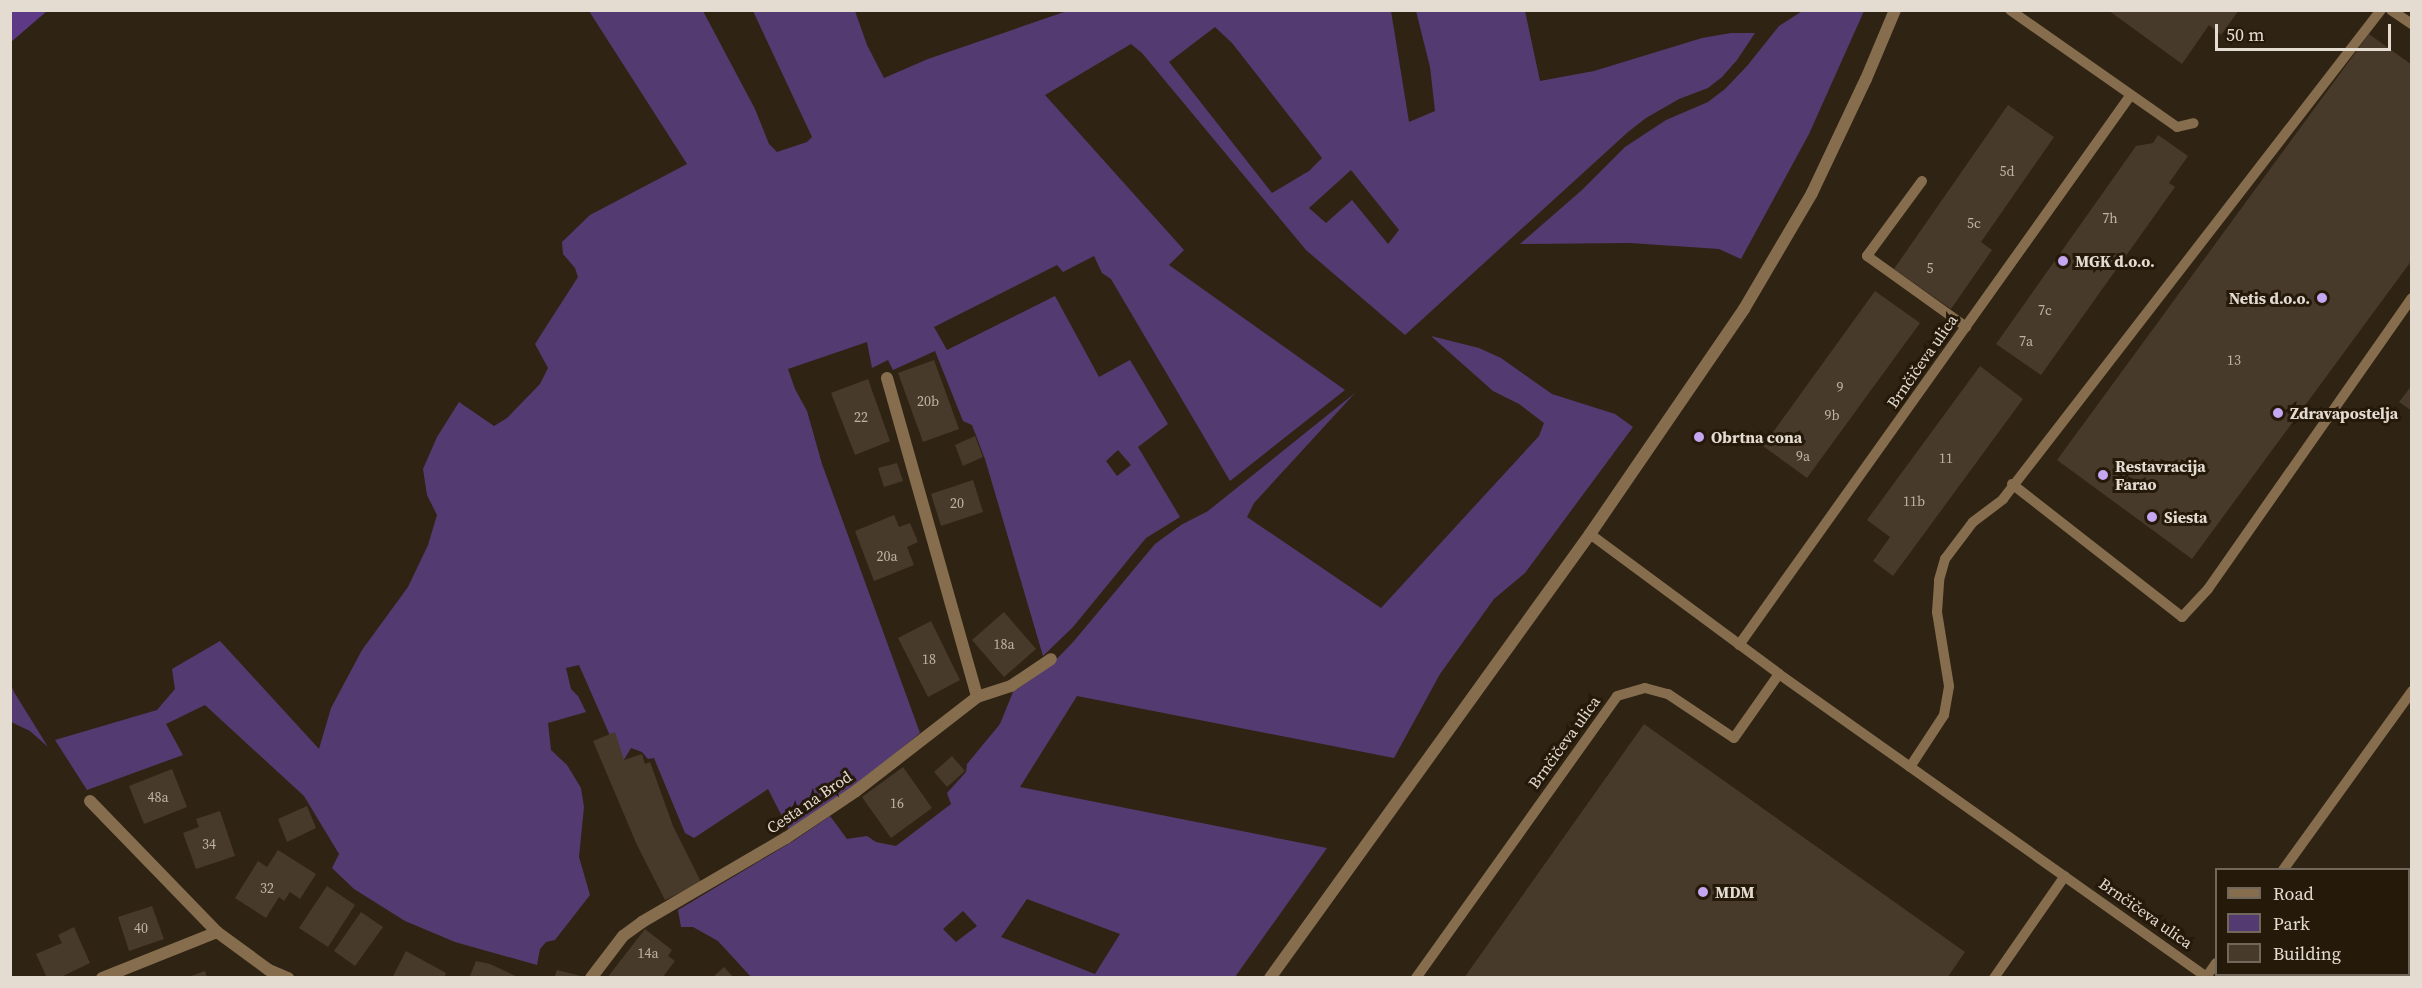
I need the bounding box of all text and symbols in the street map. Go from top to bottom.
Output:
scale bar [2218,12,2394,50]
text: 50 m [2226,22,2264,47]
house number: 5d [2000,163,2014,179]
house number: 7h [2102,210,2118,226]
house number: 5c [1967,215,1981,231]
place label: MGK d.o.o. [2075,251,2155,271]
marker: MGK d.o.o. [2056,254,2070,268]
house number: 5 [1927,260,1933,276]
place label: Netis d.o.o. [2229,288,2310,308]
marker: Netis d.o.o. [2315,291,2329,305]
house number: 7c [2038,302,2052,318]
street label: Brnčičeva ulica [1883,311,1961,411]
house number: 7a [2019,333,2033,349]
house number: 13 [2227,352,2241,368]
house number: 9 [1837,379,1843,395]
house number: 20b [917,393,939,409]
place label: Zdravapostelja [2290,403,2398,423]
marker: Zdravapostelja [2271,406,2285,420]
house number: 9b [1824,407,1840,423]
house number: 22 [854,409,868,425]
place label: Obrtna cona [1711,427,1802,447]
marker: Obrtna cona [1692,430,1706,444]
house number: 9a [1796,448,1810,464]
house number: 11 [1939,450,1953,466]
place label: Restavracija Farao [2115,456,2206,494]
marker: Restavracija Farao [2096,468,2110,482]
house number: 11b [1903,493,1925,509]
house number: 20 [950,495,964,511]
place label: Siesta [2164,507,2208,527]
marker: Siesta [2145,510,2159,524]
house number: 20a [876,548,898,564]
house number: 18a [993,636,1015,652]
house number: 18 [922,651,936,667]
street label: Brnčičeva ulica [1524,692,1604,792]
street label: Cesta na Brod [763,767,855,837]
house number: 48a [147,789,169,805]
house number: 16 [890,795,904,811]
house number: 34 [202,836,216,852]
legend [2215,868,2410,976]
street label: Brnčičeva ulica [2096,874,2196,952]
house number: 32 [260,880,274,896]
text: Road [2273,881,2314,906]
place label: MDM [1715,882,1755,902]
marker: MDM [1696,885,1710,899]
text: Park [2273,911,2310,936]
house number: 40 [134,920,148,936]
text: Building [2273,941,2341,966]
house number: 14a [637,945,659,961]

